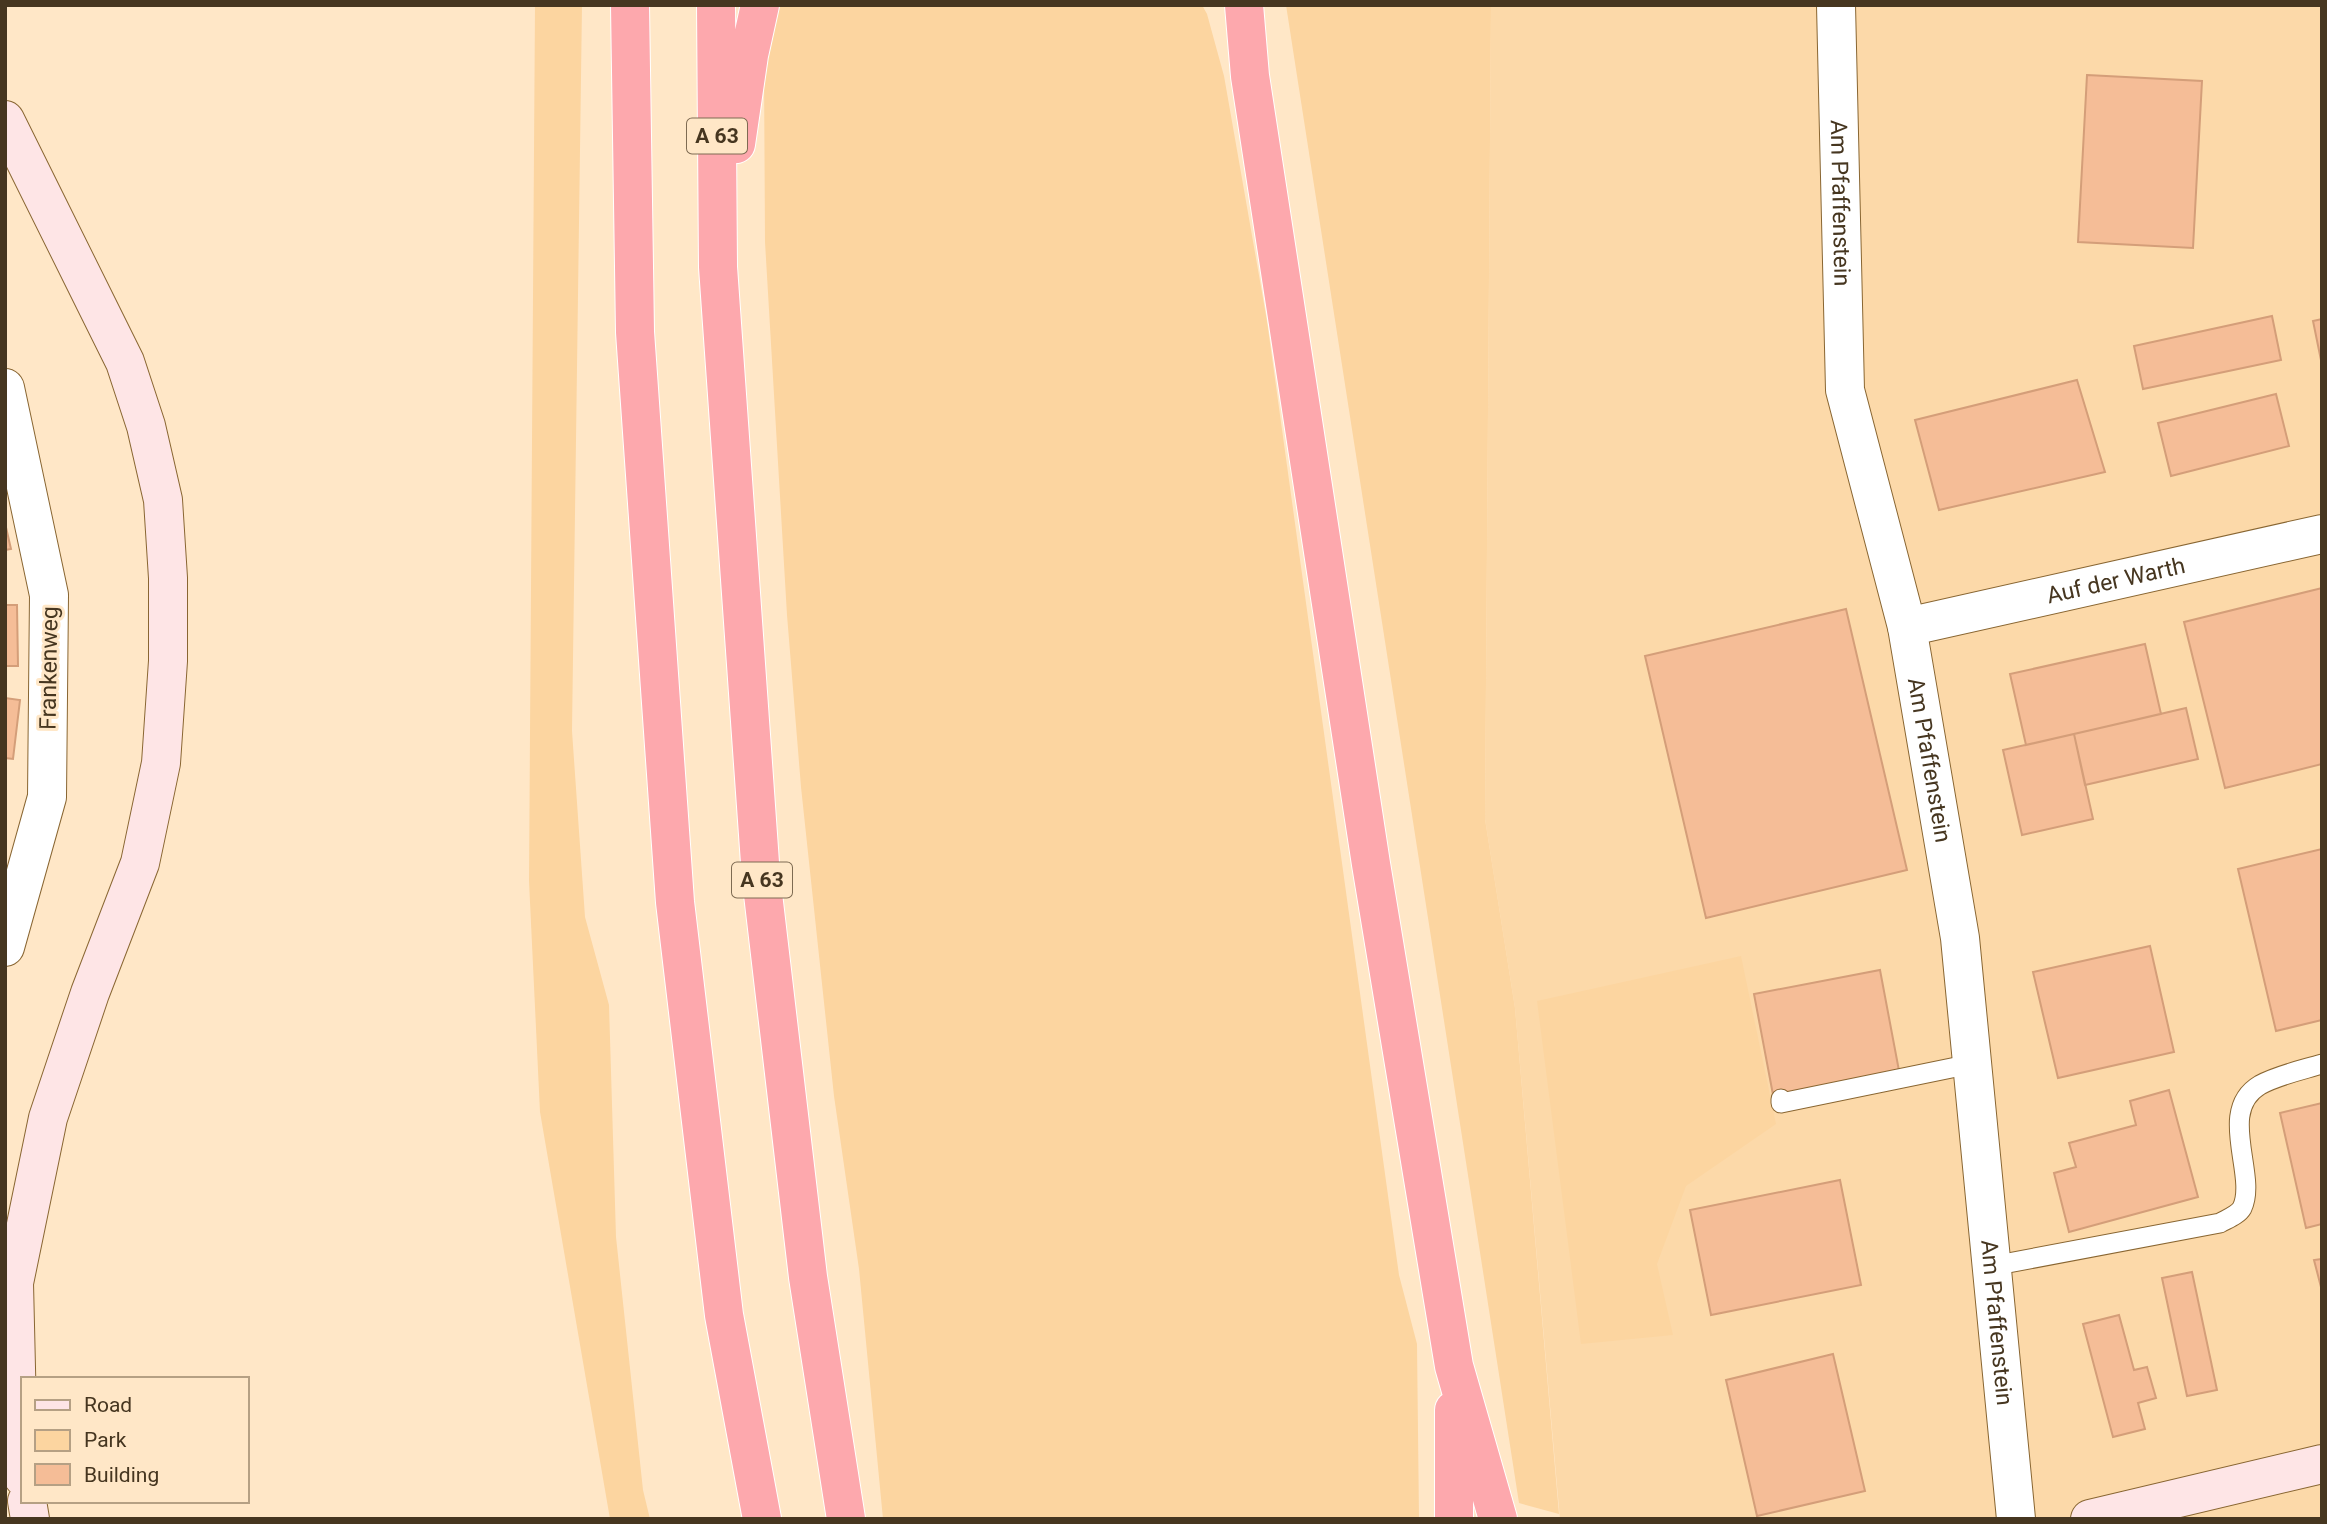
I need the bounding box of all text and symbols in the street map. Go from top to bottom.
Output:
road number: A 63 [687,118,747,154]
street label: Am Pfaffenstein [1825,119,1856,286]
street label: Auf der Warth [2044,552,2188,609]
street label: Frankenweg [34,606,64,730]
street label: Am Pfaffenstein [1902,676,1957,844]
road number: A 63 [732,862,792,898]
street label: Am Pfaffenstein [1976,1238,2018,1407]
legend [21,1377,248,1503]
text: Road [84,1393,132,1417]
text: Park [84,1428,127,1452]
text: Building [84,1463,159,1487]

